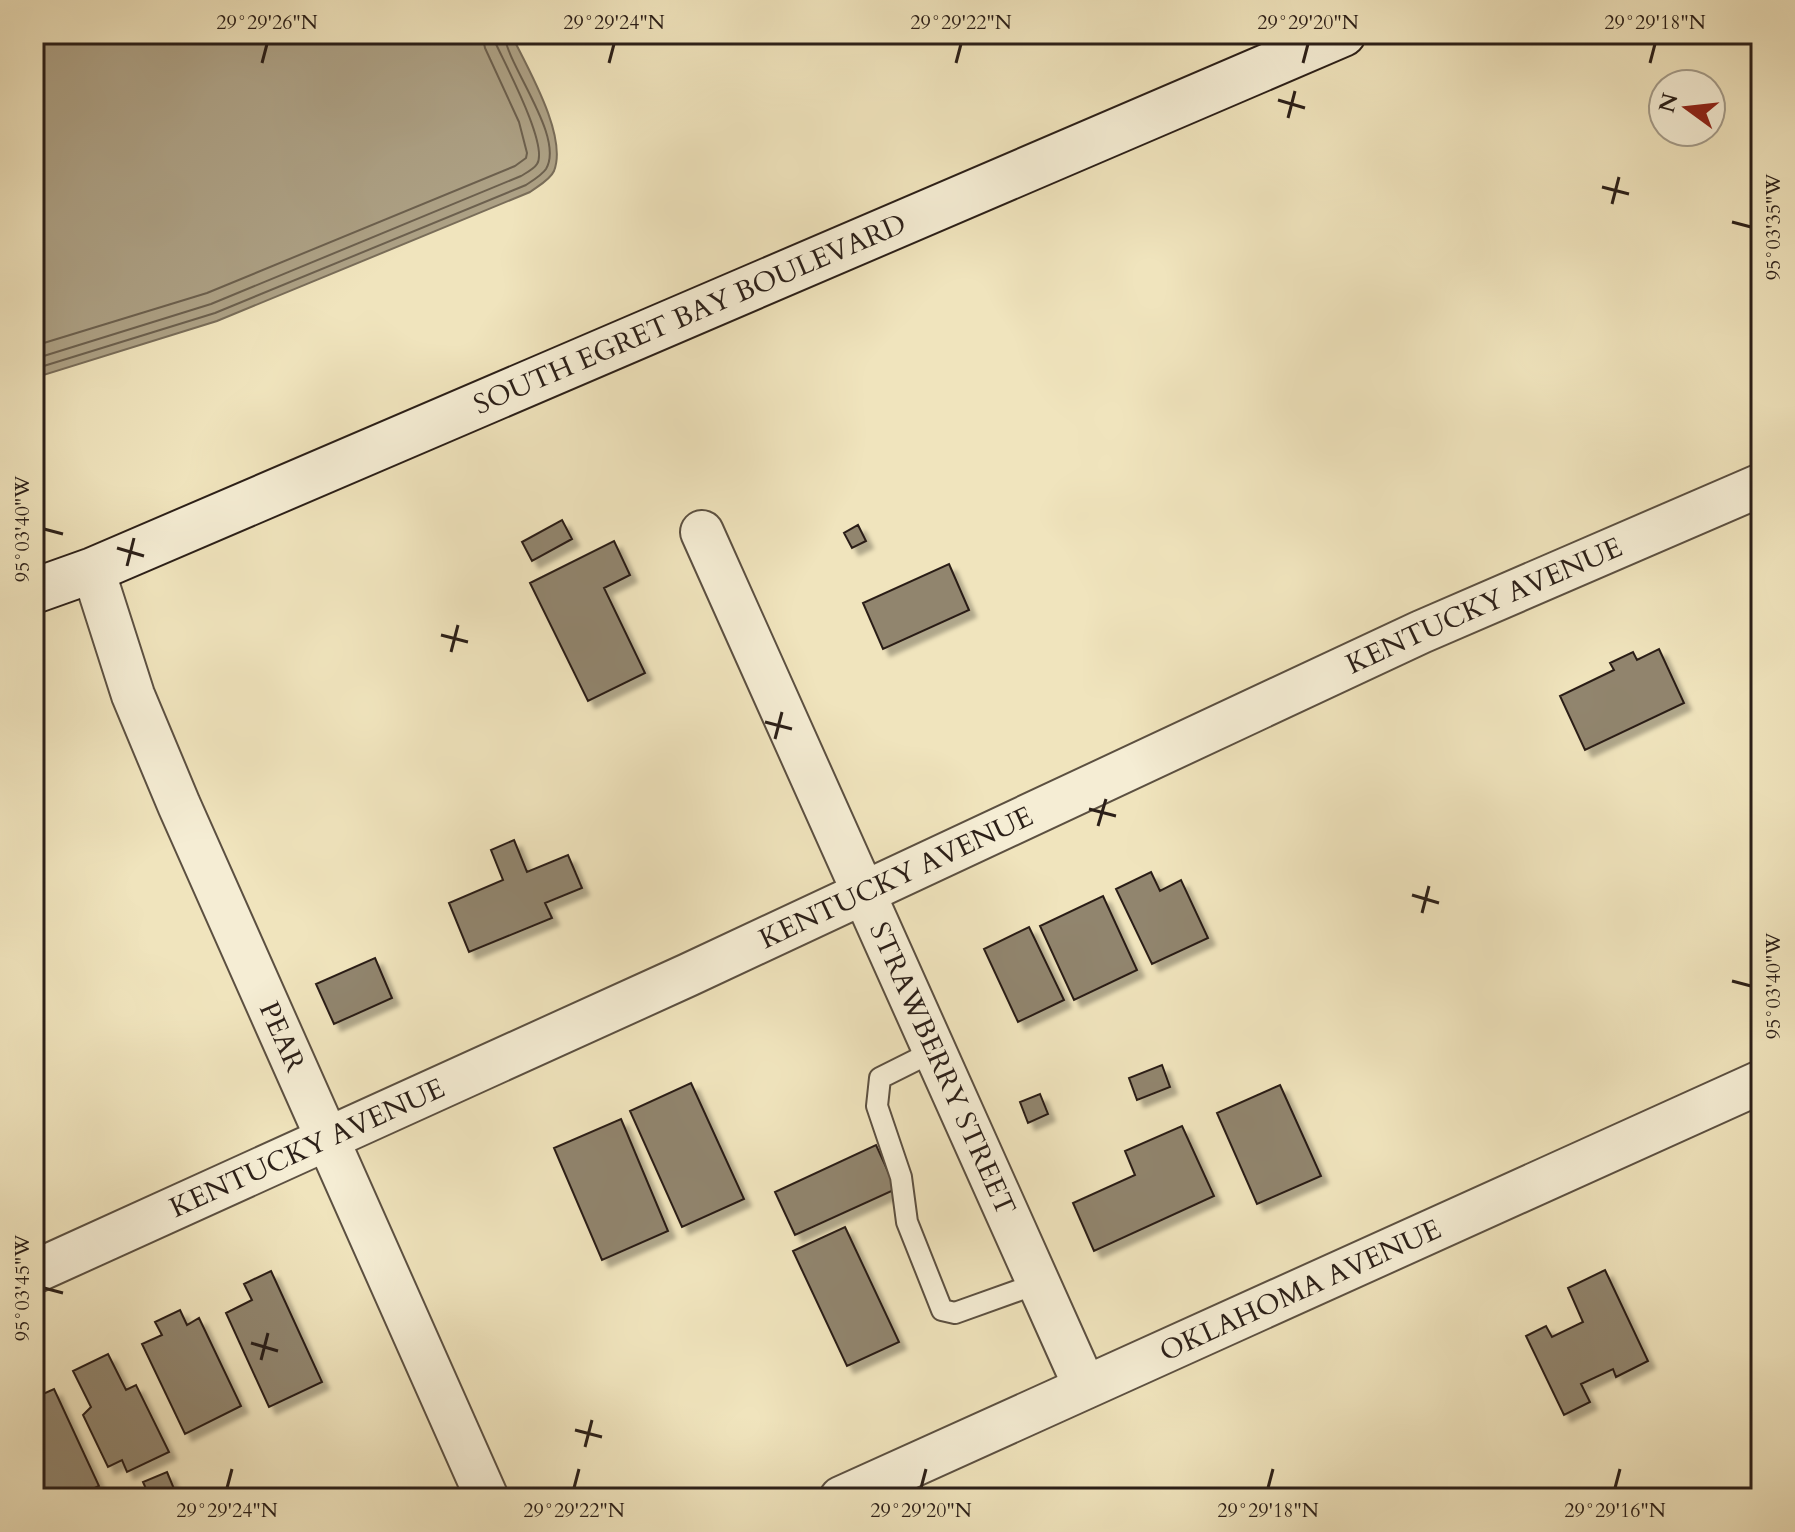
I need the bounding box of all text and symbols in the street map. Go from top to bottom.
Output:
text: 29°29'26"N [216,9,318,36]
text: 29°29'24"N [563,9,665,36]
text: 29°29'22"N [910,9,1012,36]
text: 29°29'20"N [1257,9,1359,36]
text: 29°29'18"N [1604,9,1706,36]
north arrow [1647,68,1727,148]
text: N [1652,90,1686,116]
text: 95°03'35"W [1760,173,1787,280]
street label: SOUTH EGRET BAY BOULEVARD [468,205,912,424]
text: 95°03'40"W [9,475,36,582]
street label: KENTUCKY AVENUE [1340,528,1628,683]
street label: KENTUCKY AVENUE [753,797,1039,958]
street label: STRAWBERRY STREET [860,916,1025,1221]
text: 95°03'40"W [1760,932,1787,1039]
street label: PEAR [250,996,314,1078]
street label: KENTUCKY AVENUE [164,1069,451,1227]
street label: OKLAHOMA AVENUE [1153,1210,1447,1371]
text: 95°03'45"W [9,1234,36,1341]
text: 29°29'24"N [176,1497,278,1524]
text: 29°29'22"N [523,1497,625,1524]
text: 29°29'20"N [870,1497,972,1524]
text: 29°29'18"N [1217,1497,1319,1524]
text: 29°29'16"N [1564,1497,1666,1524]

